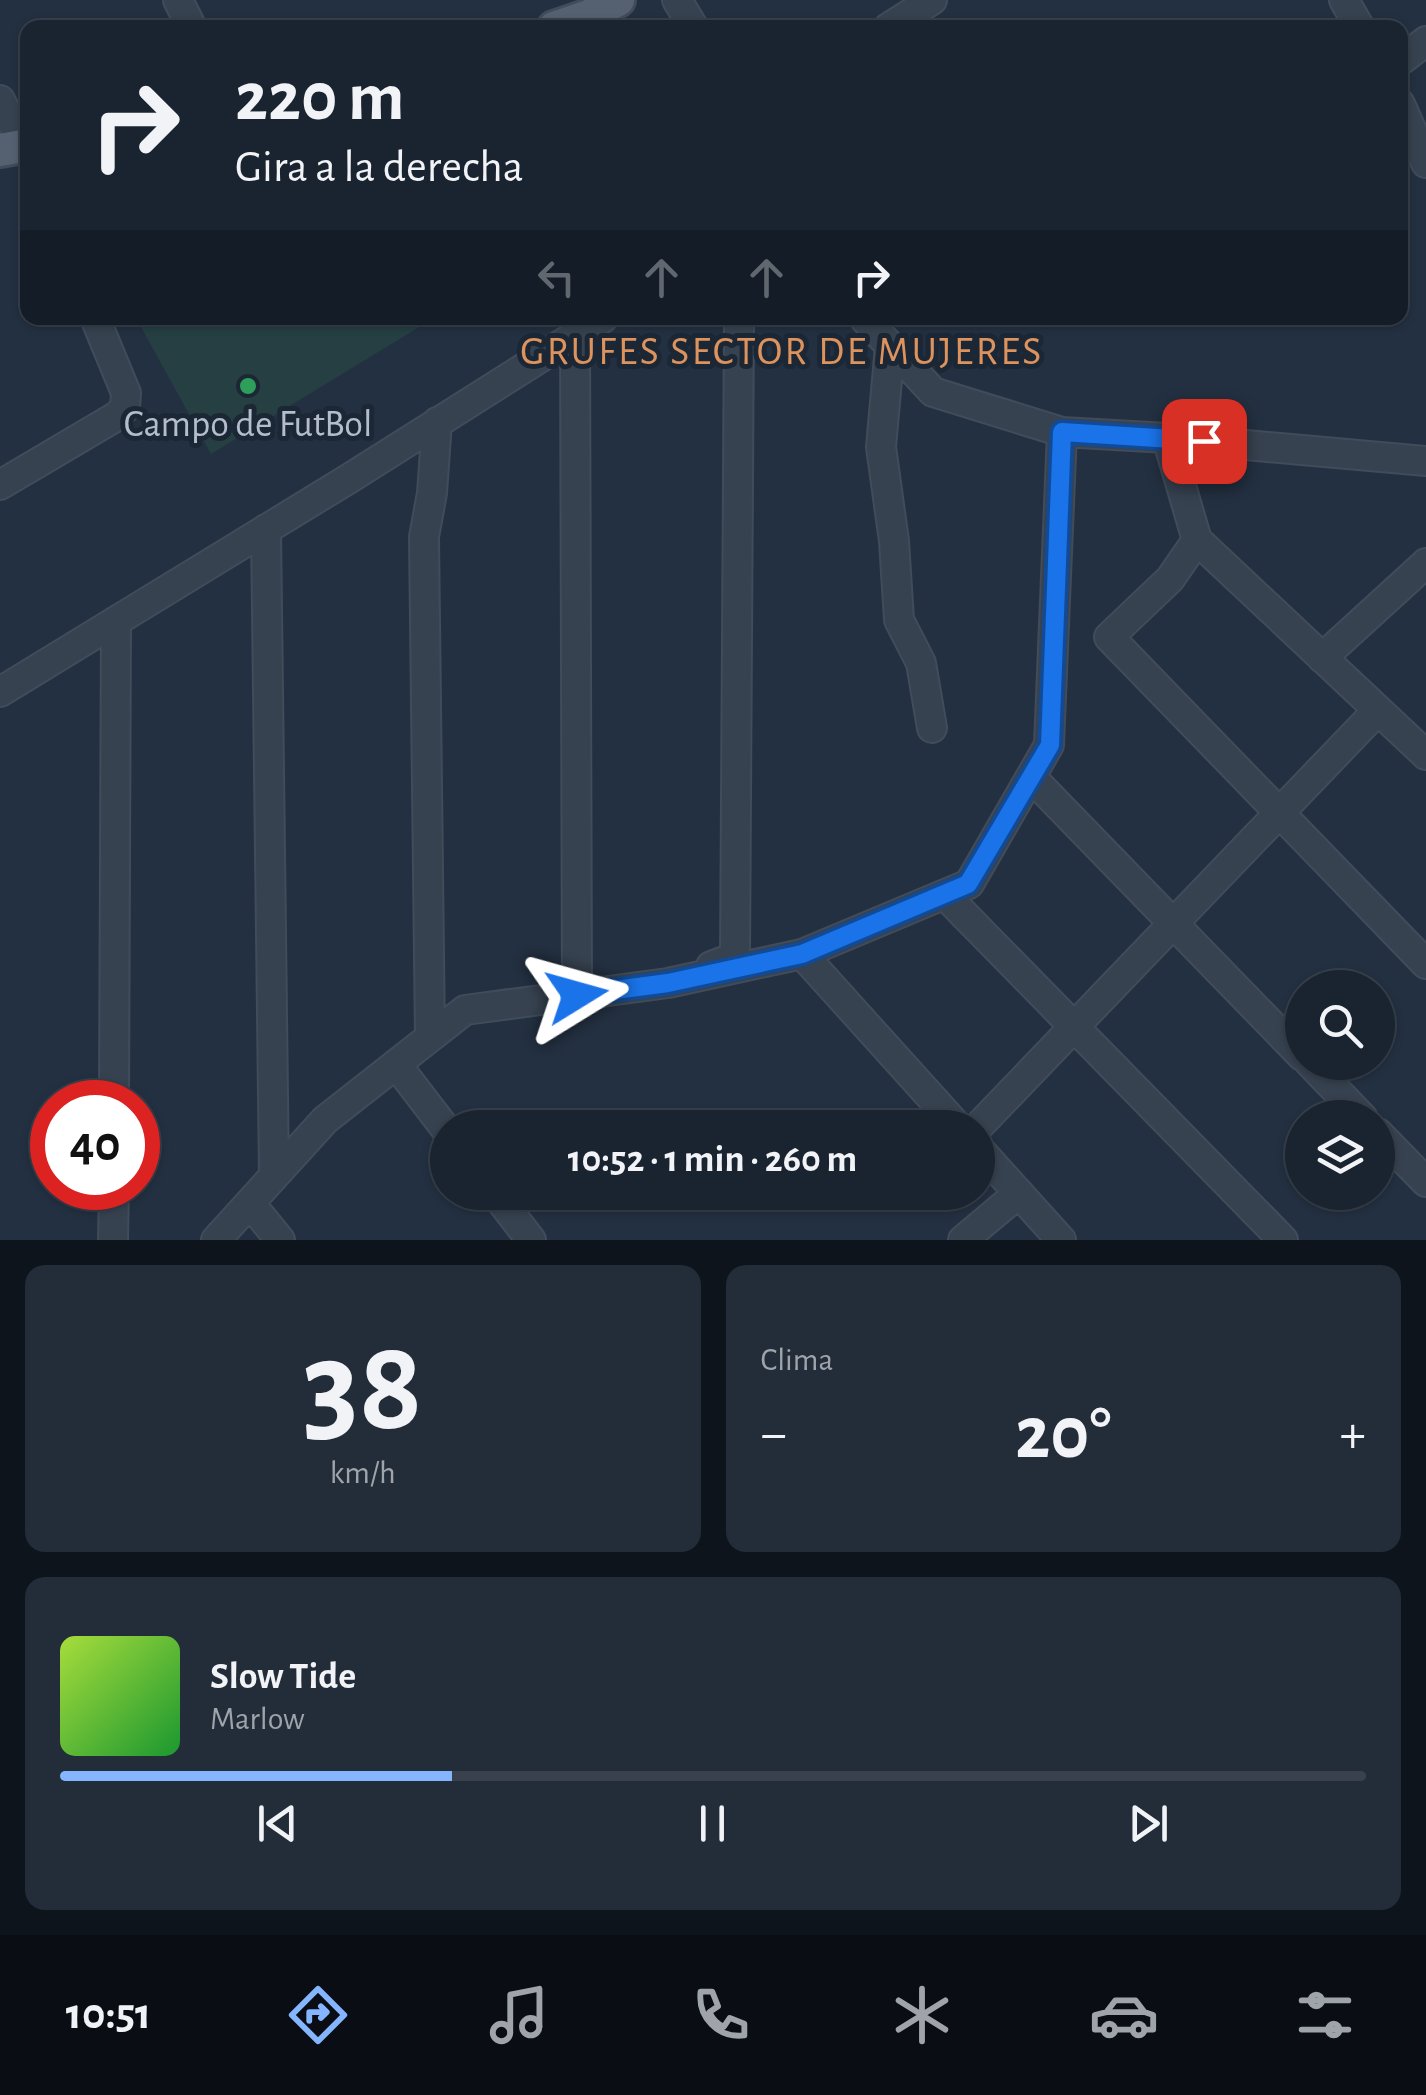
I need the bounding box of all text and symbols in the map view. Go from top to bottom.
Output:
icon: right [70,60,200,190]
text: 220 m [235,63,404,133]
text: Gira a la derecha [235,145,524,190]
icon: left [529,250,584,305]
icon: ahead [634,250,689,305]
icon: ahead [739,250,794,305]
icon: right [844,250,899,305]
district label: GRUFES SECTOR DE MUJERES [520,332,1044,372]
marker: Campo de FutBol [237,375,259,397]
pin [1162,399,1247,484]
place label: Campo de FutBol [124,406,372,444]
icon: arrive [1177,414,1232,469]
position arrow [525,943,629,1047]
map controls [1285,970,1395,1210]
button: search [1285,970,1395,1080]
speed limit sign: 40 [30,1080,160,1210]
button: layers [1285,1100,1395,1210]
text: 10:52 · 1 min · 260 m [568,1141,857,1179]
text: 38 [303,1324,423,1454]
text: Clima [761,1344,833,1376]
text: 20° [1015,1397,1111,1472]
text: − [761,1407,787,1462]
text: + [1340,1407,1366,1462]
text: km/h [330,1457,396,1489]
text: Slow Tide [210,1658,356,1696]
text: Marlow [210,1703,305,1735]
icon: previous [250,1796,305,1851]
icon: pause [685,1796,740,1851]
icon: next [1121,1796,1176,1851]
icon: directions [283,1980,353,2050]
icon: music [484,1980,554,2050]
icon: phone [686,1980,756,2050]
icon: climate [887,1980,957,2050]
icon: car [1089,1980,1159,2050]
icon: filters [1290,1980,1360,2050]
text: 10:51 [66,1992,151,2037]

